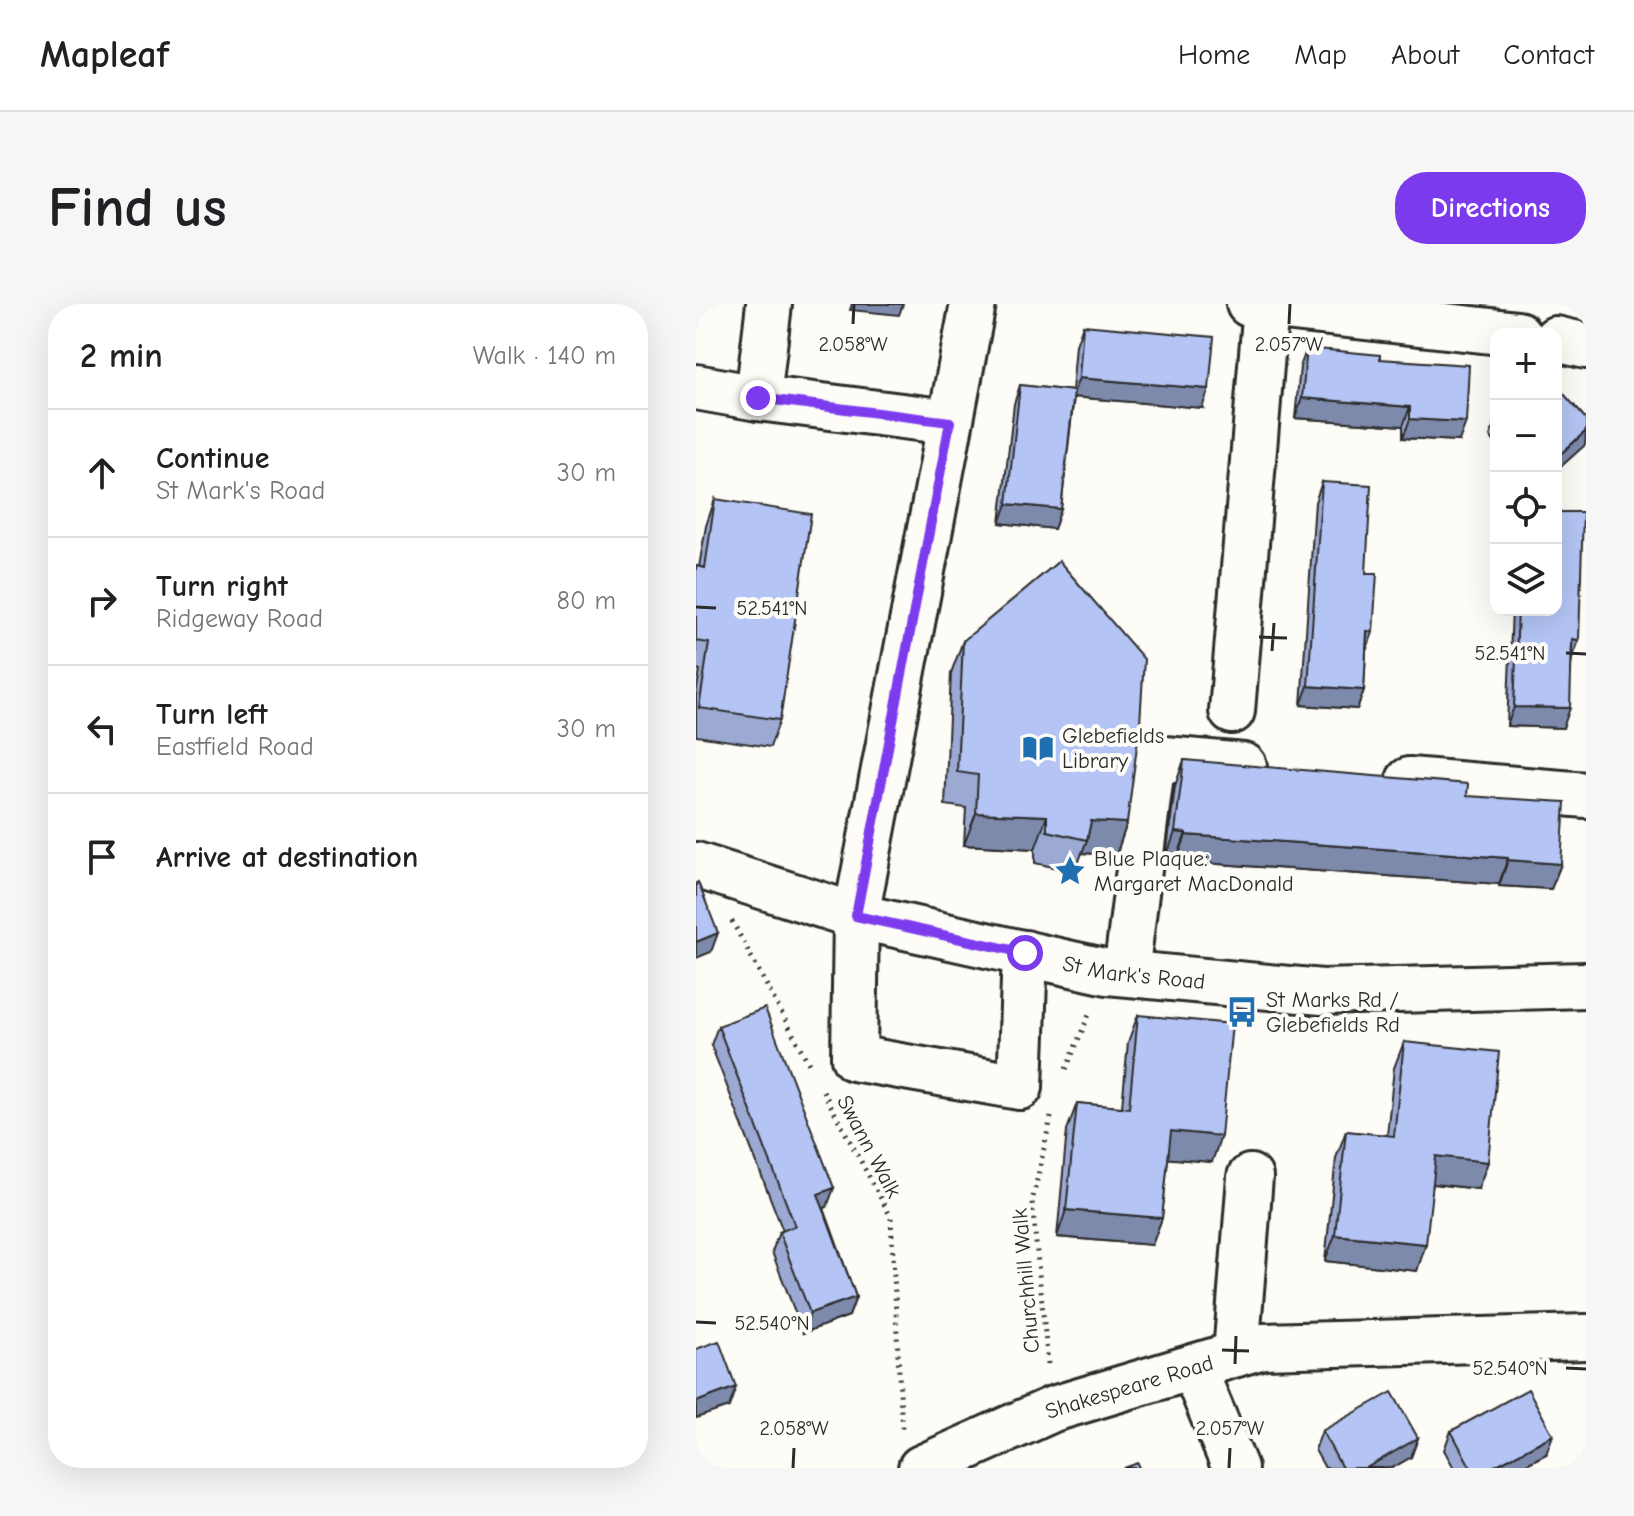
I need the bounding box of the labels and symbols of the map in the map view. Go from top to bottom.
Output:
text: 2.058°W [818,333,888,356]
text: 2.057°W [1255,333,1324,356]
route end [740,380,776,416]
text: 52.541°N [737,597,807,620]
text: 52.541°N [1475,642,1545,665]
place label: Glebefields Library [1062,723,1164,774]
library icon: Glebefields Library [1021,731,1055,765]
place label: Blue Plaque: Margaret MacDonald [1094,846,1294,897]
place icon: Blue Plaque: Margaret MacDonald [1053,854,1087,888]
route start [1007,935,1043,971]
street label: St Mark's Road [1060,950,1206,995]
place label: St Marks Rd / Glebefields Rd [1266,987,1400,1038]
bus stop icon: St Marks Rd / Glebefields Rd [1225,995,1259,1029]
street label: Swann Walk [831,1091,907,1202]
street label: Churchhill Walk [1007,1207,1045,1354]
text: 52.540°N [734,1312,810,1335]
street label: Shakespeare Road [1041,1350,1216,1425]
text: 52.540°N [1472,1357,1548,1380]
text: 2.058°W [759,1417,829,1440]
text: 2.057°W [1196,1417,1265,1440]

